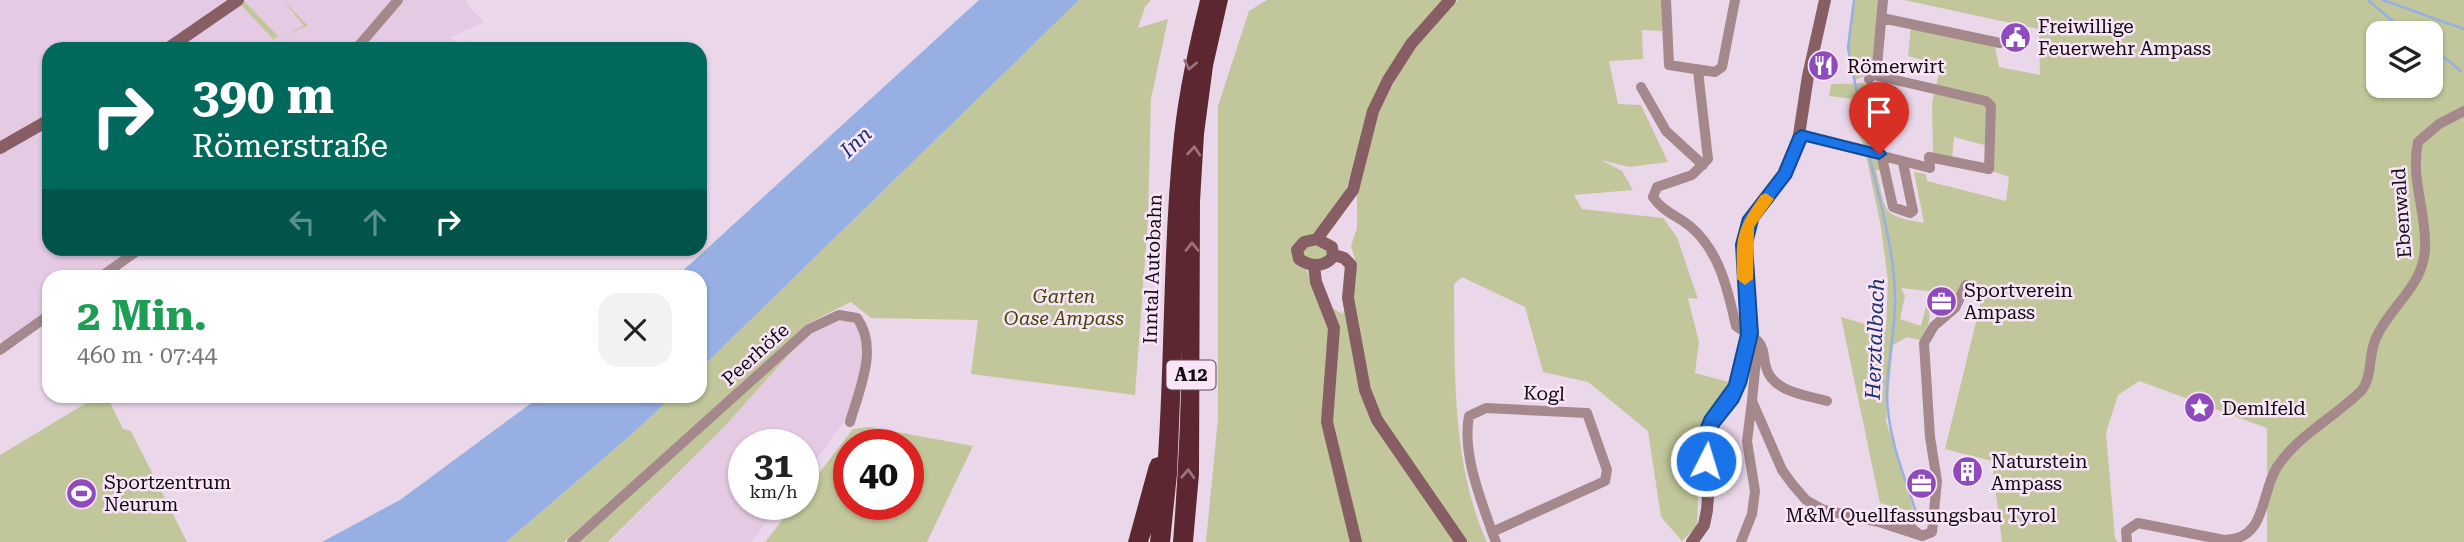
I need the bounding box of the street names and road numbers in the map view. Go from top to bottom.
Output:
street label: Ebenwald [2387,167,2416,259]
street label: Inntal Autobahn [1138,194,1167,344]
street label: Peerhöfe [717,318,794,390]
road number: A12 [1166,360,1216,390]
street label: Kogl [1523,381,1565,406]

